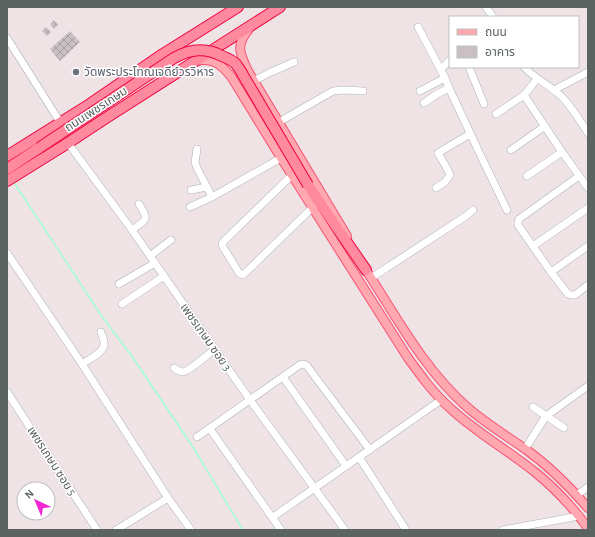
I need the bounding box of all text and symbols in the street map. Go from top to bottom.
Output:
legend [449,16,579,68]
text: ถนน [485,26,507,38]
text: อาคาร [485,46,515,58]
place label: วัดพระประโทณเจดีย์วรวิหาร [84,66,214,78]
marker: วัดพระประโทณเจดีย์วรวิหาร [71,67,81,77]
street label: ถนนเพชรเกษม [63,84,129,134]
street label: เพชรเกษม ซอย 3 [178,301,234,373]
street label: เพชรเกษม ซอย 5 [25,424,79,498]
north arrow [16,481,56,521]
text: N [23,488,36,501]

